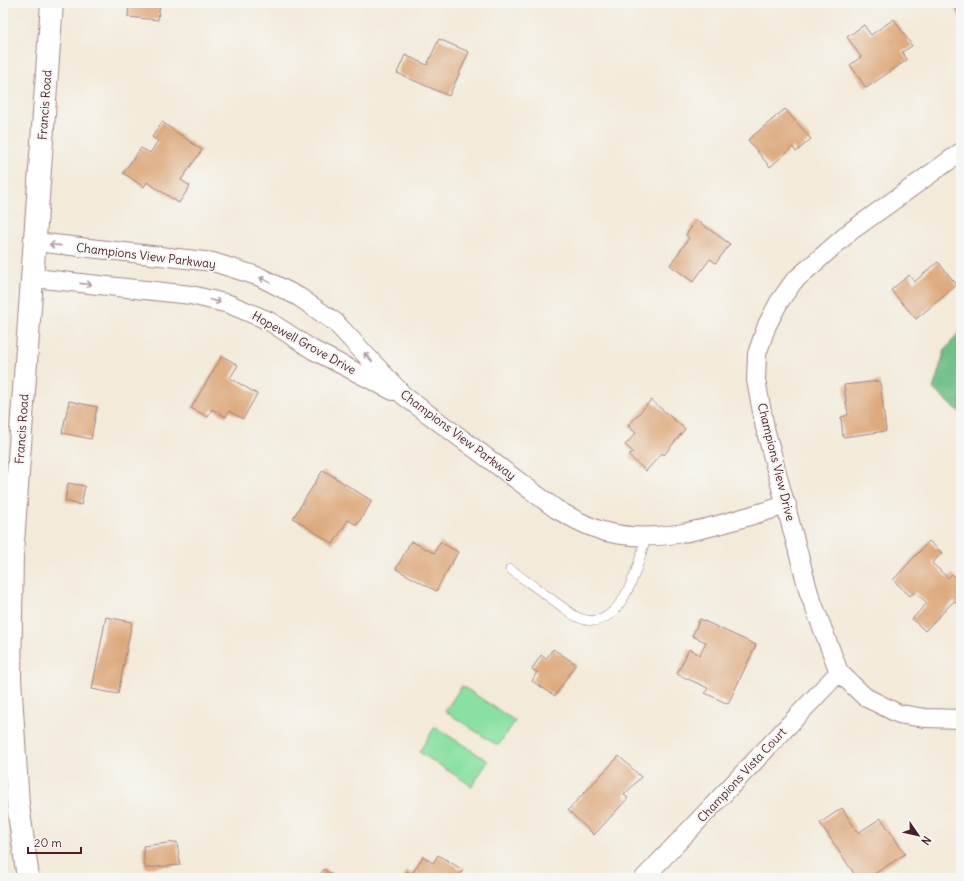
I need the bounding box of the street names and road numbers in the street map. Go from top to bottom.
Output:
street label: Francis Road [35,69,54,140]
street label: Champions View Parkway [75,239,217,272]
street label: Hopewell Grove Drive [250,308,359,377]
street label: Champions View Parkway [398,386,519,483]
street label: Francis Road [12,393,31,464]
street label: Champions View Drive [755,401,798,522]
street label: Champions Vista Court [694,724,789,825]

